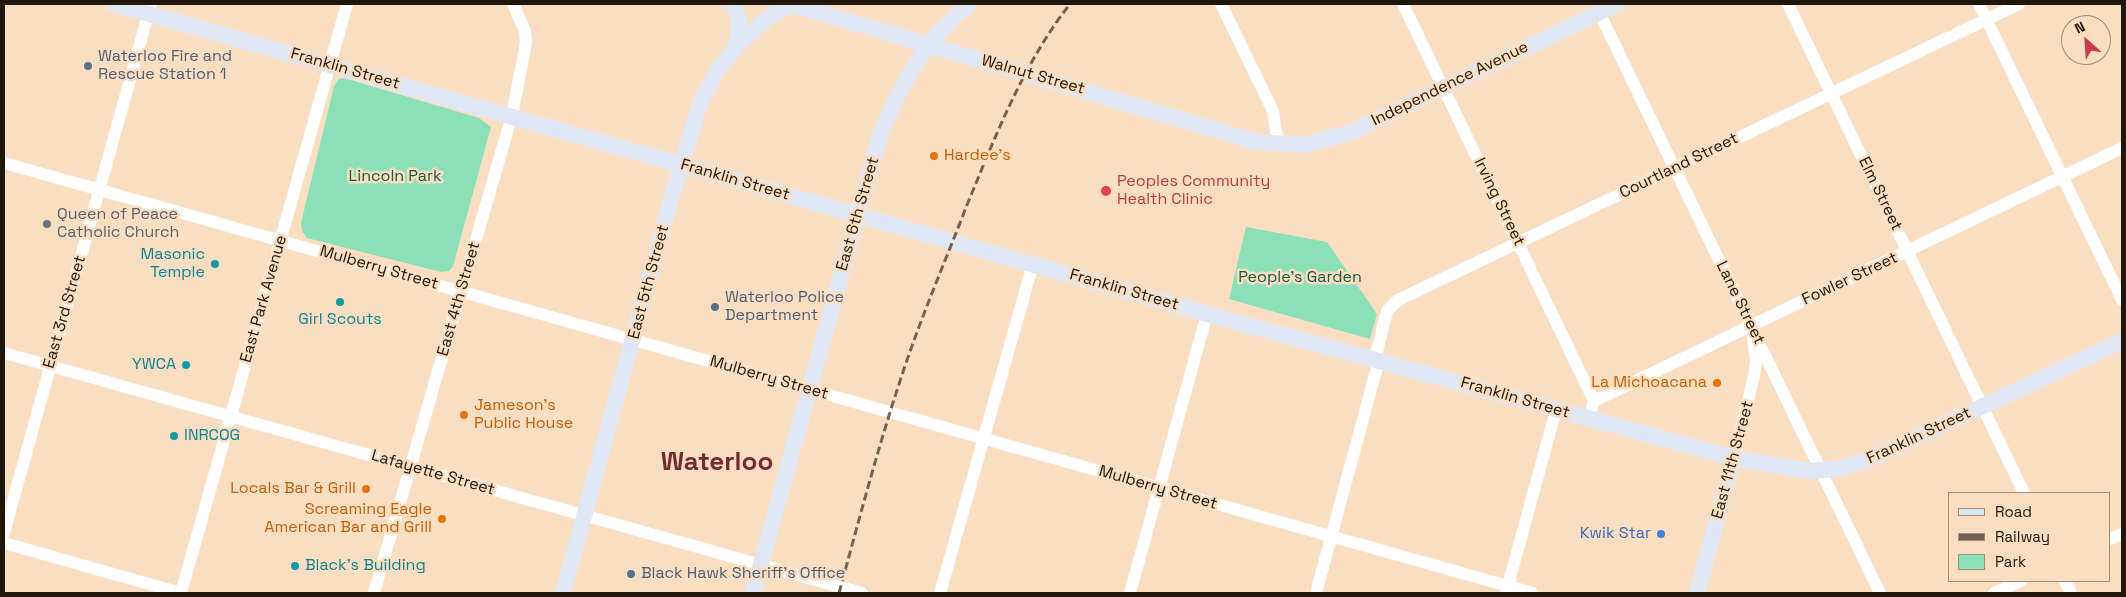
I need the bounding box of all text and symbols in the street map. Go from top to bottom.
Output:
north arrow [2061,15,2111,65]
text: N [2072,17,2088,38]
street label: Independence Avenue [1368,38,1532,130]
street label: Franklin Street [288,44,402,94]
place label: Waterloo Fire and Rescue Station 1 [98,47,232,85]
street label: Walnut Street [979,51,1087,99]
marker: Waterloo Fire and Rescue Station 1 [82,60,94,72]
street label: Courtland Street [1617,129,1741,203]
place label: Hardee's [944,146,1011,166]
marker: Hardee's [928,150,940,162]
street label: Elm Street [1854,154,1906,234]
street label: Franklin Street [678,155,792,205]
street label: East 6th Street [833,155,883,273]
street label: Irving Street [1469,155,1529,249]
park label: Lincoln Park [348,167,442,187]
place label: Peoples Community Health Clinic [1117,172,1270,210]
marker: Peoples Community Health Clinic [1099,184,1113,198]
place label: Queen of Peace Catholic Church [57,205,179,243]
marker: Queen of Peace Catholic Church [41,218,53,230]
street label: East 5th Street [625,223,673,341]
street label: East Park Avenue [237,233,291,365]
street label: East 4th Street [434,240,484,358]
street label: Mulberry Street [318,242,440,294]
place label: Masonic Temple [140,245,205,283]
street label: Fowler Street [1799,248,1901,310]
street label: East 3rd Street [40,253,90,371]
marker: Masonic Temple [209,258,221,270]
street label: Lane Street [1712,258,1768,348]
street label: Franklin Street [1067,265,1181,315]
park label: People's Garden [1238,268,1362,288]
place label: Waterloo Police Department [725,288,844,326]
marker: Girl Scouts [334,296,346,308]
marker: Waterloo Police Department [709,301,721,313]
place label: Girl Scouts [298,310,382,330]
street label: Mulberry Street [708,352,830,404]
place label: YWCA [132,355,176,375]
marker: YWCA [180,359,192,371]
street label: Franklin Street [1458,373,1572,423]
place label: La Michoacana [1591,373,1707,393]
marker: La Michoacana [1711,377,1723,389]
place label: Jameson's Public House [474,396,573,434]
street label: East 11th Street [1708,399,1758,521]
street label: Franklin Street [1864,403,1974,469]
marker: Jameson's Public House [458,409,470,421]
place label: INRCOG [184,426,240,446]
marker: INRCOG [168,430,180,442]
street label: Lafayette Street [369,446,497,500]
district label: Waterloo [661,447,773,479]
street label: Mulberry Street [1097,462,1219,514]
place label: Locals Bar & Grill [230,479,356,499]
marker: Locals Bar & Grill [360,483,372,495]
legend [1948,492,2111,582]
place label: Screaming Eagle American Bar and Grill [264,500,432,538]
text: Road [1995,502,2032,521]
marker: Screaming Eagle American Bar and Grill [436,513,448,525]
place label: Kwik Star [1580,524,1651,544]
text: Railway [1995,527,2050,546]
marker: Kwik Star [1655,528,1667,540]
text: Park [1995,552,2026,571]
place label: Black's Building [305,556,426,576]
marker: Black's Building [289,560,301,572]
place label: Black Hawk Sheriff's Office [641,564,845,584]
marker: Black Hawk Sheriff's Office [625,568,637,580]

